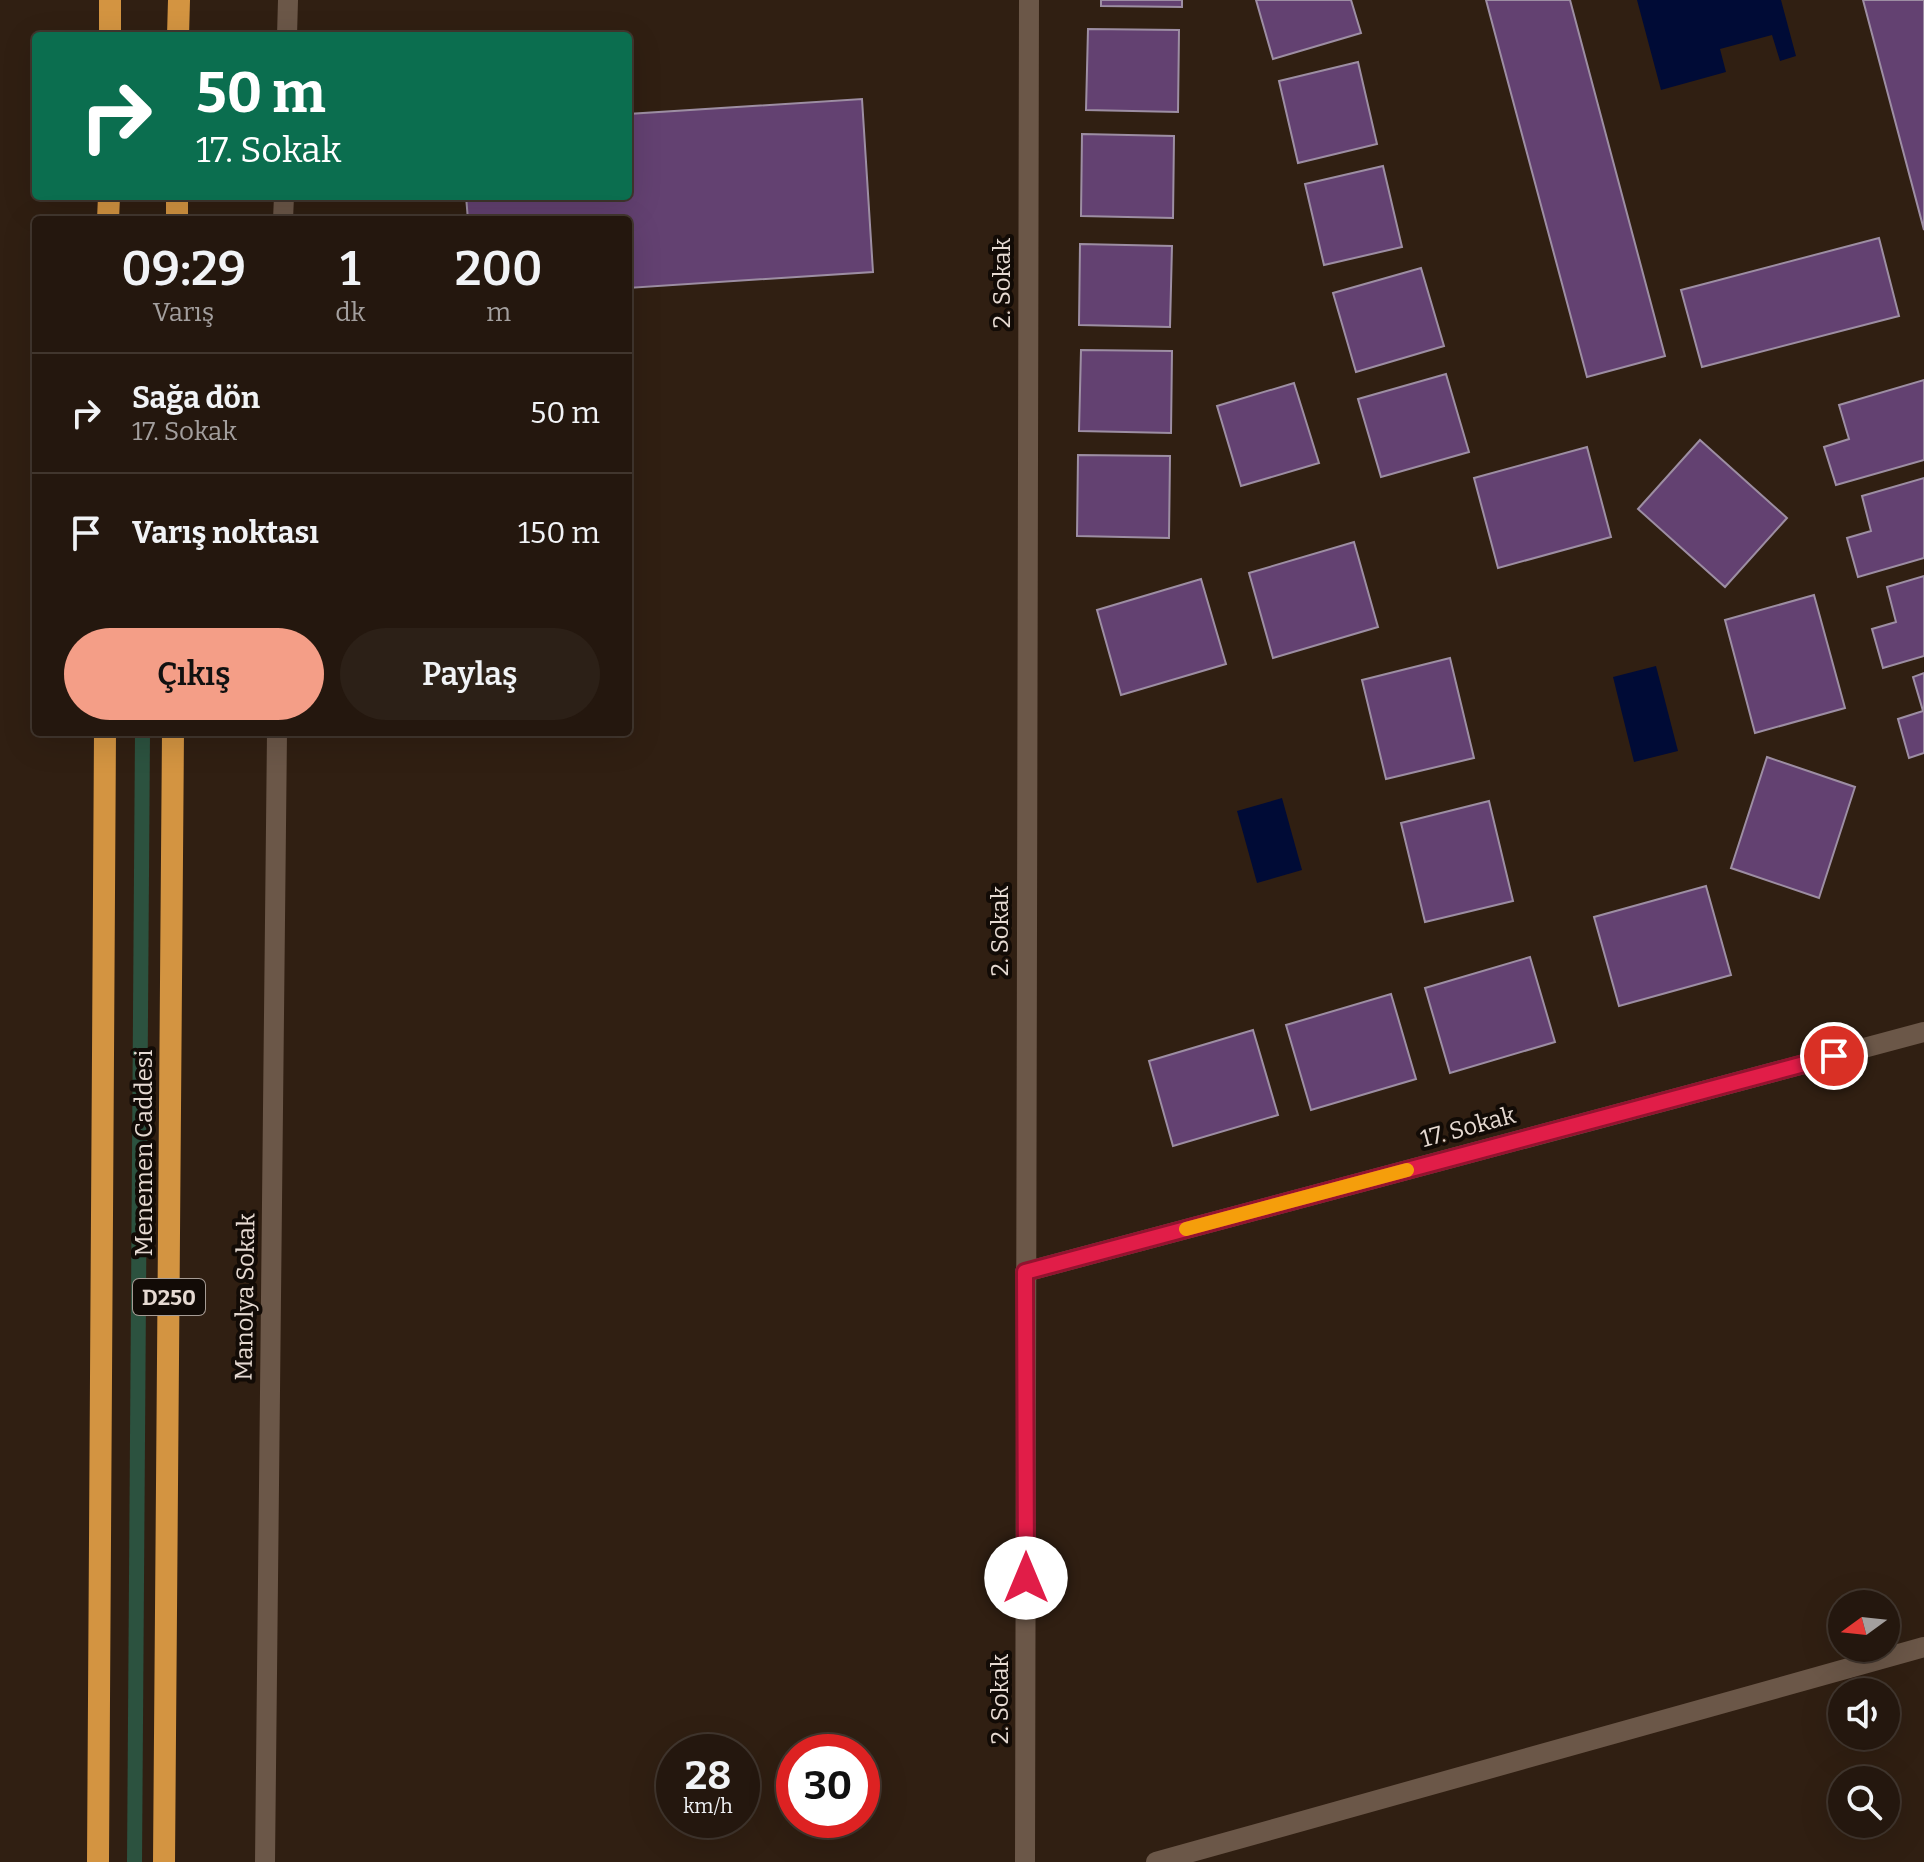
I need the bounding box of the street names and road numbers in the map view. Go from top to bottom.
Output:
street label: 2. Sokak [988,237,1016,328]
street label: 2. Sokak [986,885,1014,976]
street label: Menemen Caddesi [130,1050,158,1256]
street label: 17. Sokak [1418,1101,1519,1153]
street label: Manolya Sokak [230,1213,260,1381]
road number: D250 [133,1279,205,1315]
street label: 2. Sokak [986,1653,1014,1744]

